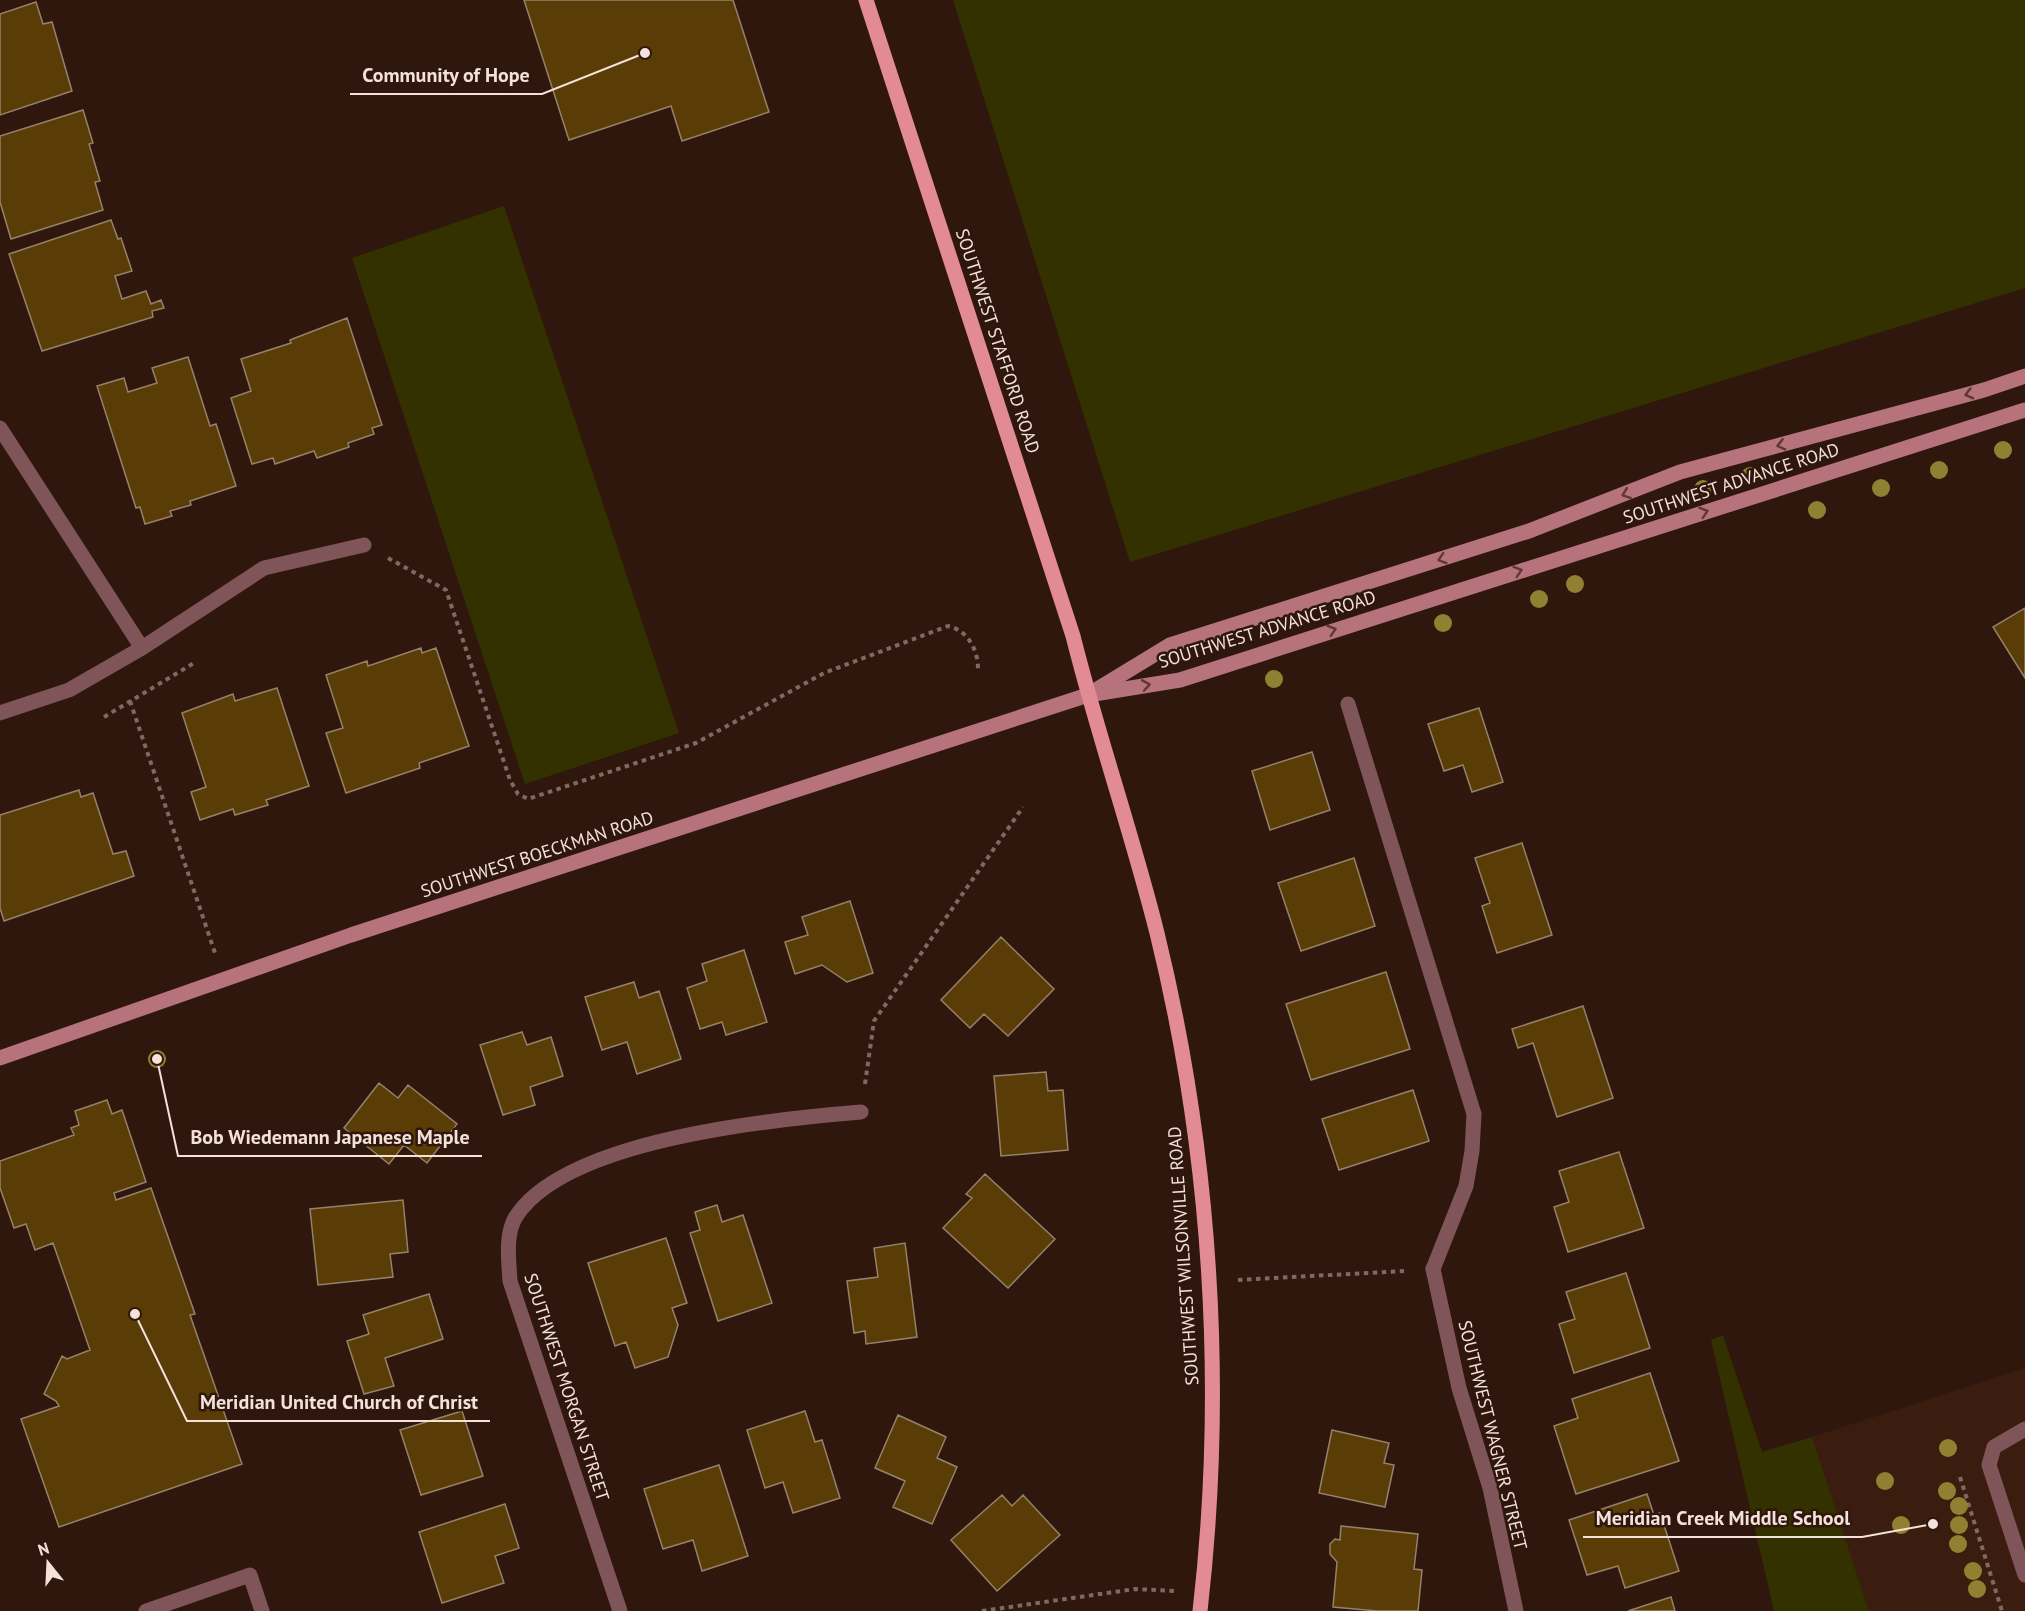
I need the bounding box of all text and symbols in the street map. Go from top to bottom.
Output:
callout: Community of Hope [350,56,542,94]
text: Community of Hope [362,62,530,88]
street label: SOUTHWEST STAFFORD ROAD [951,226,1045,456]
one-way arrow [1965,387,1975,400]
street label: SOUTHWEST ADVANCE ROAD [1620,437,1842,529]
one-way arrow [1776,437,1786,450]
one-way arrow [1621,487,1632,499]
one-way arrow [1698,507,1709,519]
one-way arrow [1437,551,1448,564]
one-way arrow [1512,566,1523,579]
street label: SOUTHWEST ADVANCE ROAD [1156,585,1378,673]
one-way arrow [1326,625,1337,637]
one-way arrow [1141,680,1150,692]
street label: SOUTHWEST BOECKMAN ROAD [418,805,656,903]
callout: Bob Wiedemann Japanese Maple [178,1118,482,1156]
text: Bob Wiedemann Japanese Maple [190,1124,470,1150]
street label: SOUTHWEST WILSONVILLE ROAD [1162,1126,1204,1386]
street label: SOUTHWEST MORGAN STREET [519,1270,615,1504]
street label: SOUTHWEST WAGNER STREET [1453,1318,1533,1552]
callout: Meridian United Church of Christ [187,1383,490,1421]
text: Meridian United Church of Christ [200,1389,478,1415]
callout: Meridian Creek Middle School [1583,1499,1862,1537]
text: Meridian Creek Middle School [1596,1505,1850,1531]
north arrow [18,1533,78,1593]
text: N [35,1538,51,1560]

